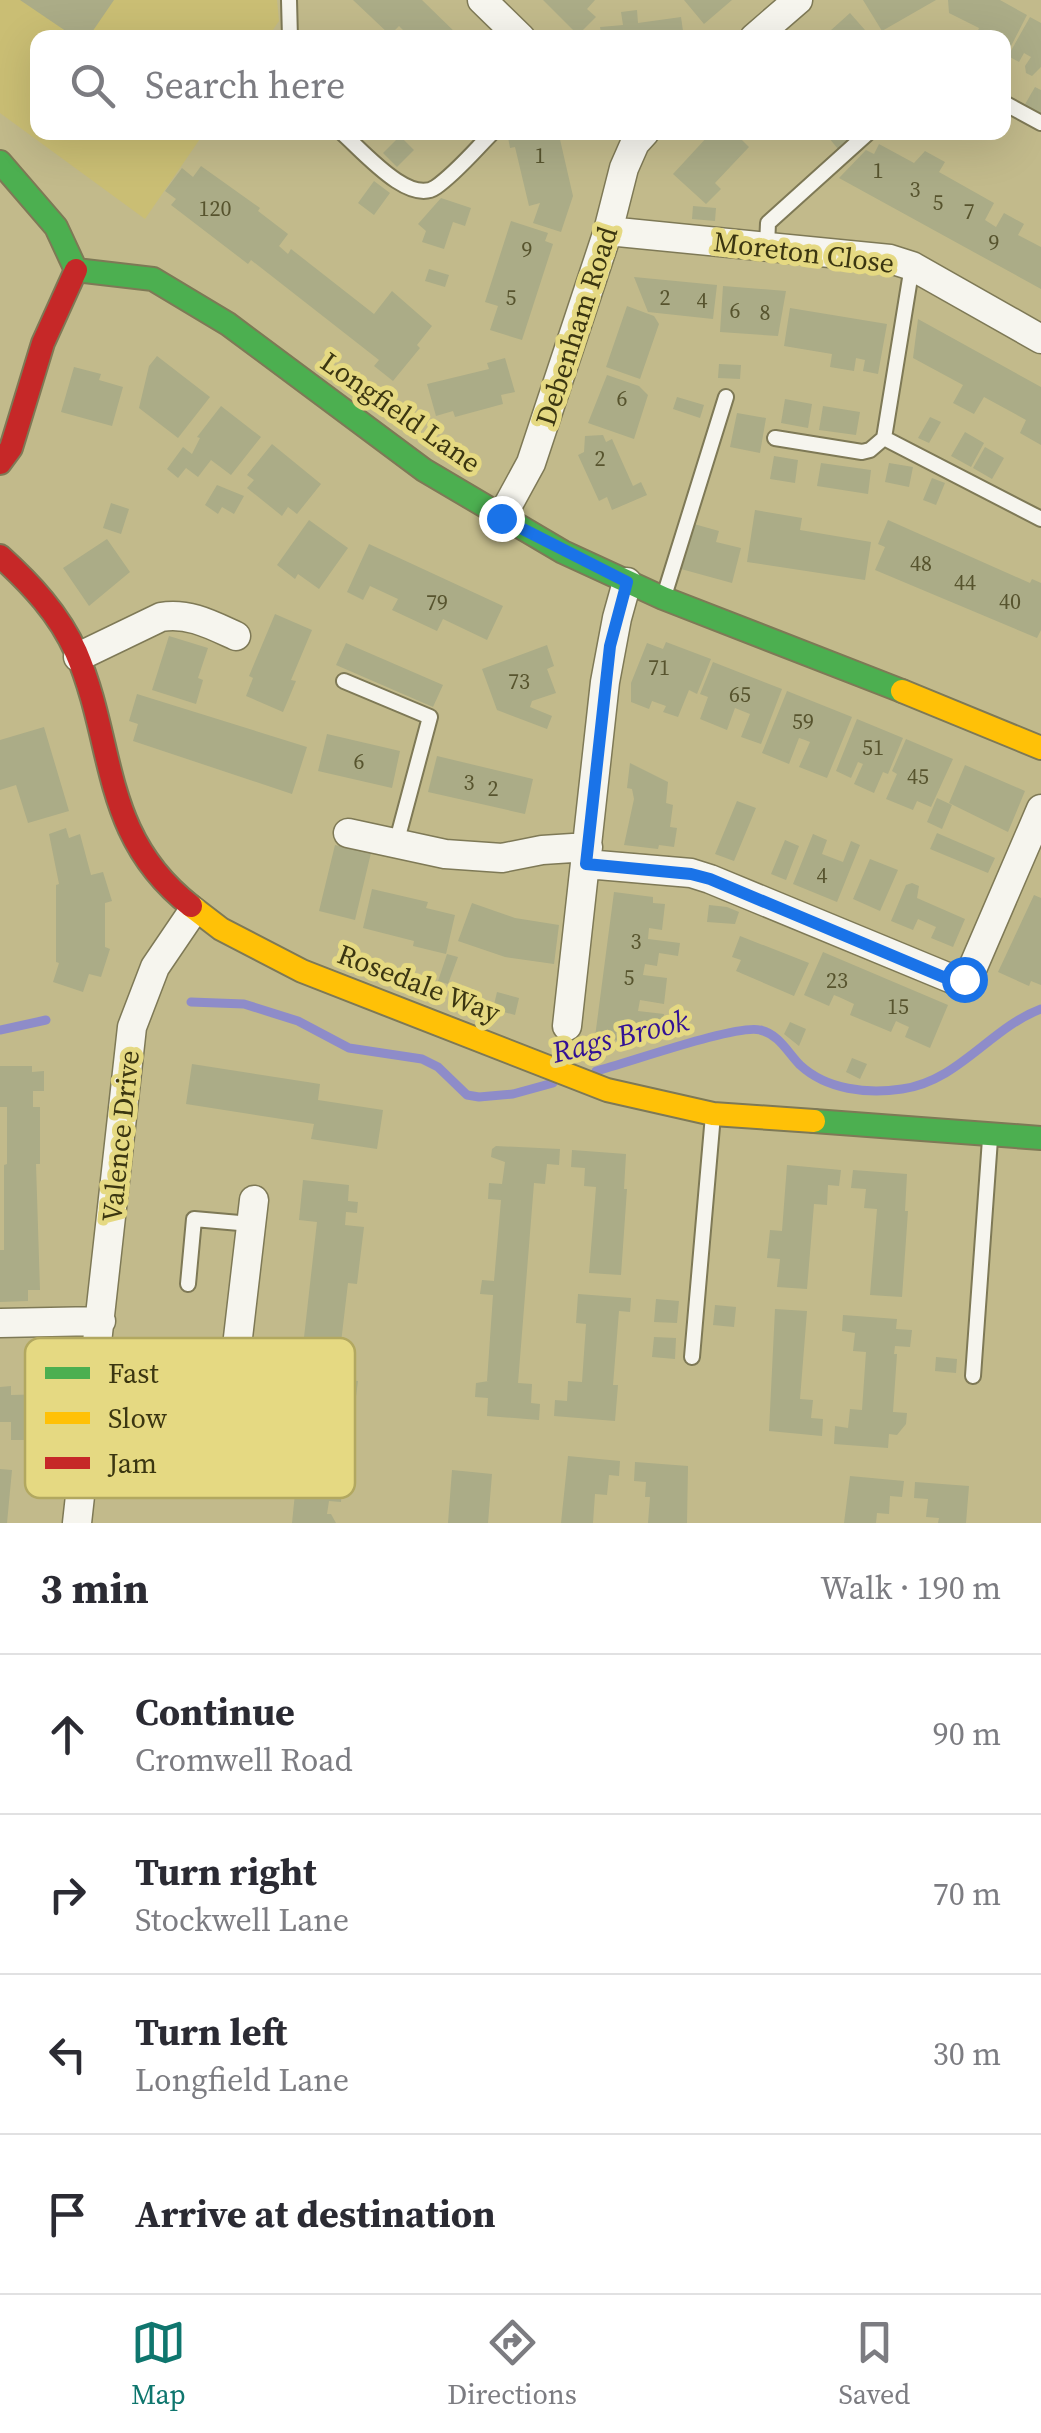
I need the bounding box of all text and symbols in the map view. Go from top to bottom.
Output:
search box [30,30,1011,140]
icon: search [65,58,120,113]
text: Search here [145,59,345,111]
house number: 1 [534,140,546,170]
house number: 1 [872,155,884,185]
house number: 3 [909,174,921,204]
house number: 5 [932,187,944,217]
house number: 120 [198,193,232,223]
house number: 7 [963,196,975,226]
street label: Debenham Road [526,221,626,431]
street label: Moreton Close [712,222,896,282]
house number: 9 [988,227,1000,257]
house number: 9 [521,234,533,264]
house number: 5 [505,282,517,312]
house number: 2 [659,282,671,312]
house number: 4 [696,285,708,315]
house number: 6 [729,295,741,325]
house number: 8 [759,297,771,327]
street label: Longfield Lane [313,343,489,481]
house number: 6 [616,383,628,413]
house number: 2 [594,443,606,473]
route end [479,496,525,542]
house number: 48 [910,548,932,578]
house number: 44 [954,567,976,597]
house number: 40 [999,586,1021,616]
house number: 79 [426,587,448,617]
house number: 71 [648,652,670,682]
house number: 73 [508,666,530,696]
house number: 65 [729,679,751,709]
house number: 59 [792,706,814,736]
house number: 51 [862,732,884,762]
house number: 6 [353,746,365,776]
house number: 45 [907,761,929,791]
house number: 3 [463,767,475,797]
house number: 2 [487,773,499,803]
house number: 4 [816,860,828,890]
house number: 3 [630,926,642,956]
street label: Rosedale Way [332,935,506,1032]
route start [942,957,988,1003]
house number: 5 [623,962,635,992]
house number: 23 [826,965,848,995]
house number: 15 [887,991,909,1021]
water label: Rags Brook [546,999,693,1073]
street label: Valence Drive [92,1048,148,1224]
legend [25,1338,355,1498]
text: Fast [108,1354,159,1392]
text: Slow [108,1399,168,1437]
text: Jam [107,1444,157,1482]
text: 3 min [40,1559,149,1617]
text: Walk · 190 m [820,1566,1001,1610]
text: Continue [135,1686,295,1738]
icon: ahead [40,1707,95,1762]
text: 90 m [933,1712,1001,1756]
text: Cromwell Road [135,1738,353,1782]
text: Turn right [135,1846,317,1898]
icon: right [40,1867,95,1922]
text: 70 m [933,1872,1001,1916]
text: Stockwell Lane [135,1898,349,1942]
text: Turn left [135,2006,287,2058]
icon: left [40,2027,95,2082]
text: 30 m [933,2032,1001,2076]
text: Longfield Lane [135,2058,349,2102]
icon: arrive [40,2187,95,2242]
text: Arrive at destination [135,2188,496,2240]
tab: Map [131,2315,186,2413]
tab: Directions [447,2315,577,2413]
tab: Saved [838,2315,910,2413]

